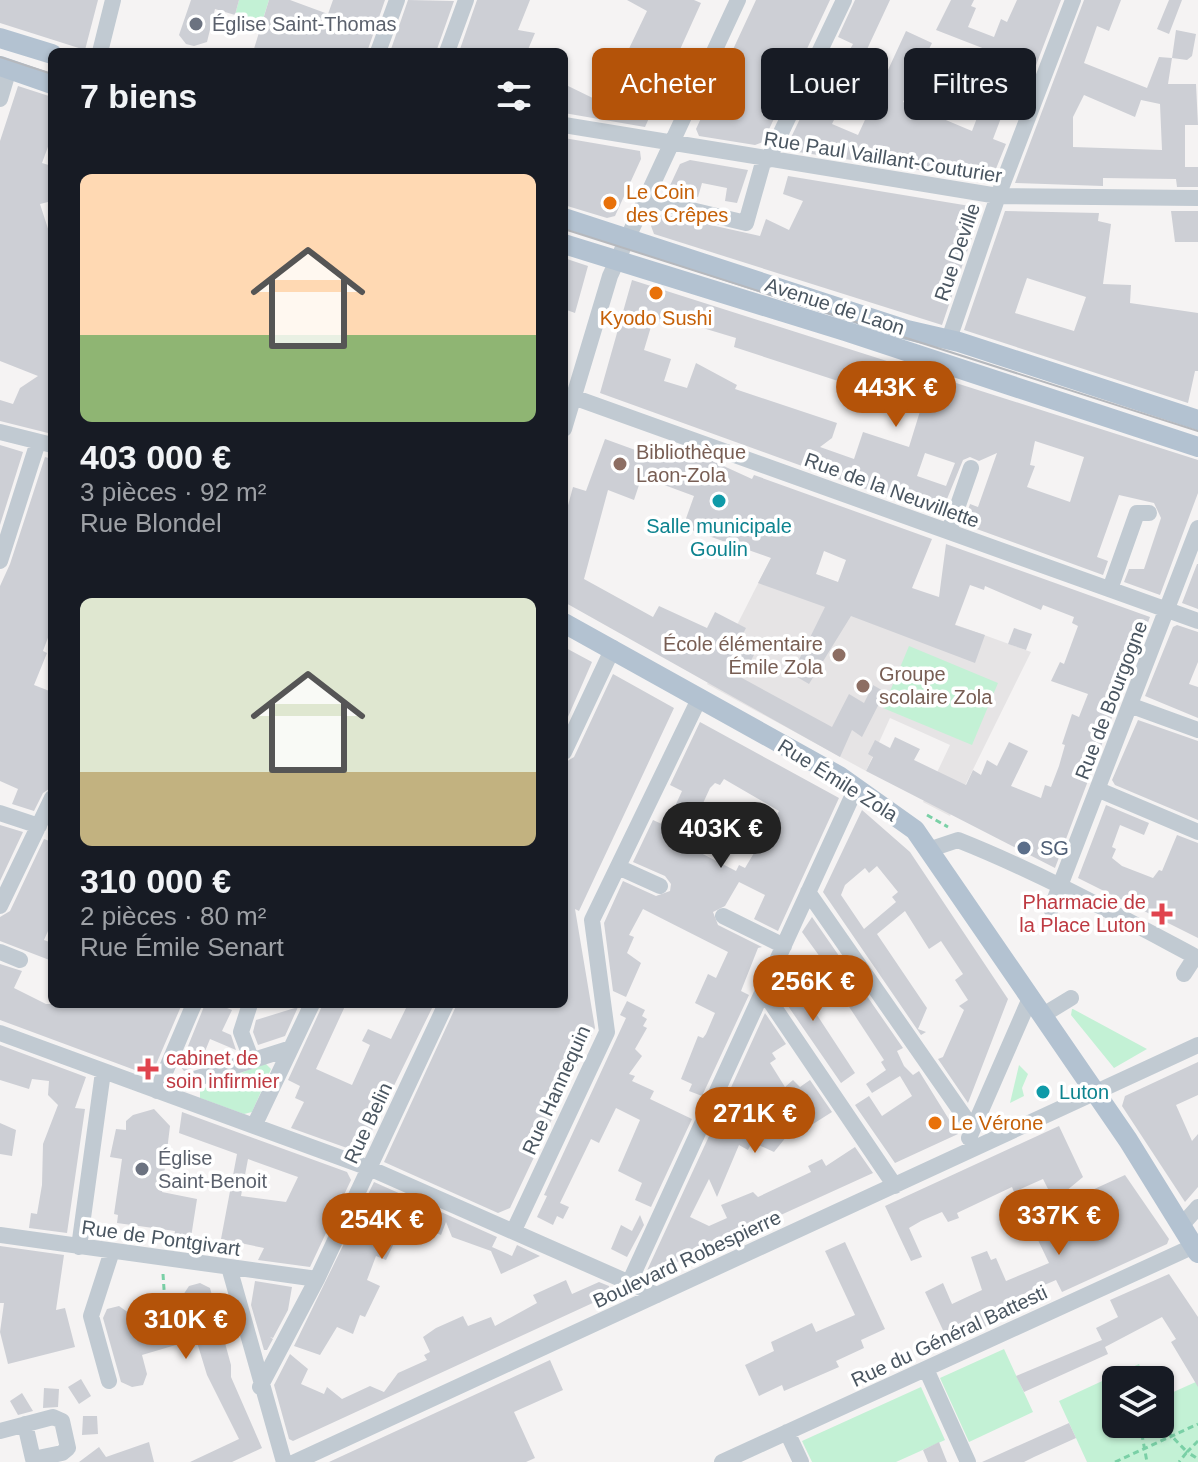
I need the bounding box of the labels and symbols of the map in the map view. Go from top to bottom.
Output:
place label: Église Saint-Thomas [212,13,397,35]
marker: Église Saint-Thomas [187,15,205,33]
street label: Rue Paul Vaillant-Couturier [762,127,1004,187]
place label: Le Coin des Crêpes [626,181,728,226]
marker: Le Coin des Crêpes [601,194,619,212]
street label: Rue Deville [930,200,984,304]
street label: Avenue de Laon [762,273,908,339]
marker: Kyodo Sushi [647,284,665,302]
place label: Kyodo Sushi [600,307,712,329]
pin: 443K € [831,361,961,429]
place label: Bibliothèque Laon-Zola [636,441,746,486]
street label: Rue de la Neuvillette [802,448,982,532]
marker: Bibliothèque Laon-Zola [611,455,629,473]
marker: Salle municipale Goulin [710,492,728,510]
place label: Salle municipale Goulin [646,515,792,560]
street label: Rue de Bourgogne [1071,618,1151,782]
place label: École élémentaire Émile Zola [663,633,824,678]
marker: École élémentaire Émile Zola [830,646,848,664]
place label: Groupe scolaire Zola [879,663,993,708]
marker: Groupe scolaire Zola [854,677,872,695]
street label: Rue Émile Zola [774,734,903,826]
pin: 403K € [656,802,786,870]
place label: SG [1040,837,1069,859]
marker: SG [1015,839,1033,857]
place label: Pharmacie de la Place Luton [1019,891,1146,936]
marker: Pharmacie de la Place Luton [1153,905,1171,923]
pin: 256K € [748,955,878,1023]
street label: Rue Hannequin [518,1022,594,1158]
place label: cabinet de soin infirmier [166,1047,280,1092]
marker: cabinet de soin infirmier [137,1058,159,1080]
street label: Rue Belin [340,1079,396,1167]
place label: Luton [1059,1081,1109,1103]
marker: Luton [1034,1083,1052,1101]
pin: 271K € [690,1087,820,1155]
place label: Le Vérone [951,1112,1043,1134]
marker: Le Vérone [926,1114,944,1132]
place label: Église Saint-Benoit [158,1147,267,1192]
marker: Église Saint-Benoit [133,1160,151,1178]
pin: 337K € [994,1189,1124,1257]
pin: 254K € [317,1193,447,1261]
street label: Boulevard Robespierre [590,1206,784,1312]
street label: Rue de Pontgivart [80,1216,242,1260]
street label: Rue du Général Battesti [848,1281,1050,1391]
pin: 310K € [121,1293,251,1361]

